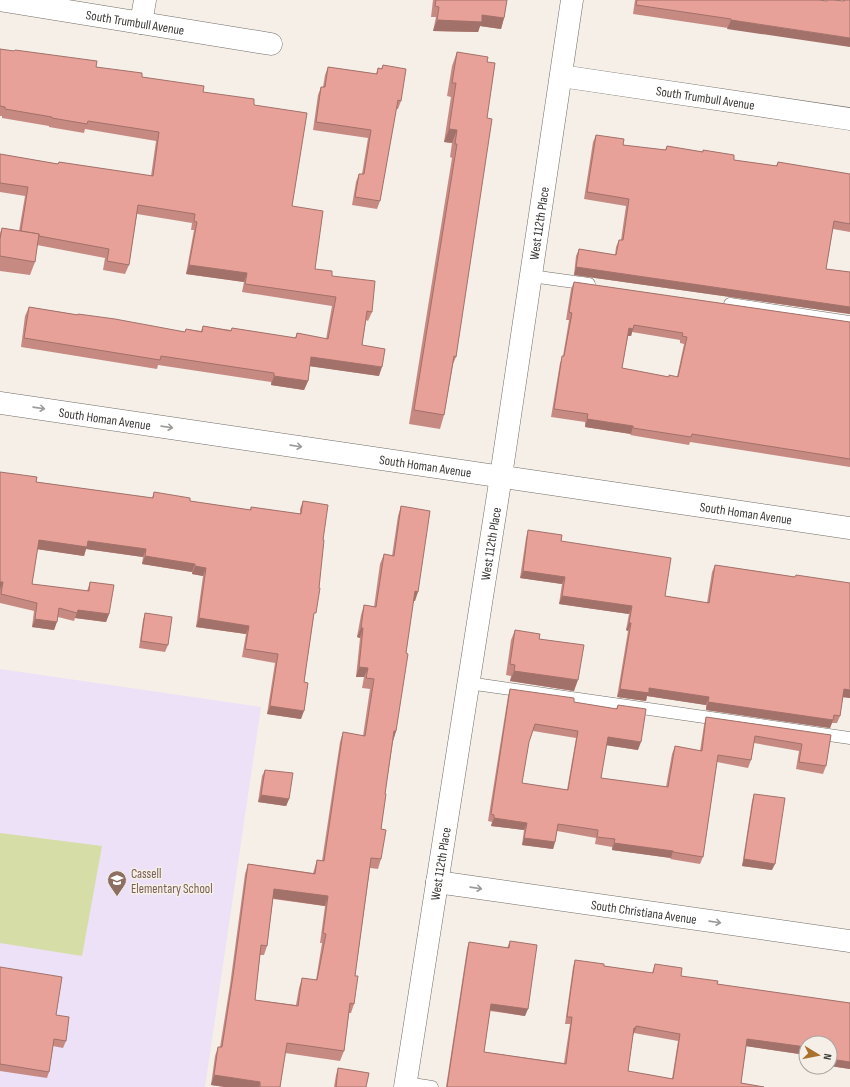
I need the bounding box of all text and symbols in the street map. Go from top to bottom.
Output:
street label: South Trumbull Avenue [85,7,185,39]
street label: South Trumbull Avenue [655,83,756,114]
street label: West 112th Place [526,186,553,261]
one-way arrow [32,404,45,412]
street label: South Homan Avenue [58,405,152,434]
one-way arrow [160,423,173,431]
one-way arrow [289,442,302,450]
street label: South Homan Avenue [378,452,472,481]
street label: South Homan Avenue [699,499,793,528]
street label: West 112th Place [478,506,505,582]
street label: West 112th Place [427,826,455,902]
place label: Cassell Elementary School [131,866,213,897]
school or university icon: Cassell Elementary School [106,869,128,897]
one-way arrow [469,884,482,892]
street label: South Christiana Avenue [590,897,698,928]
one-way arrow [709,918,722,926]
north arrow [798,1035,838,1075]
text: N [820,1053,834,1061]

